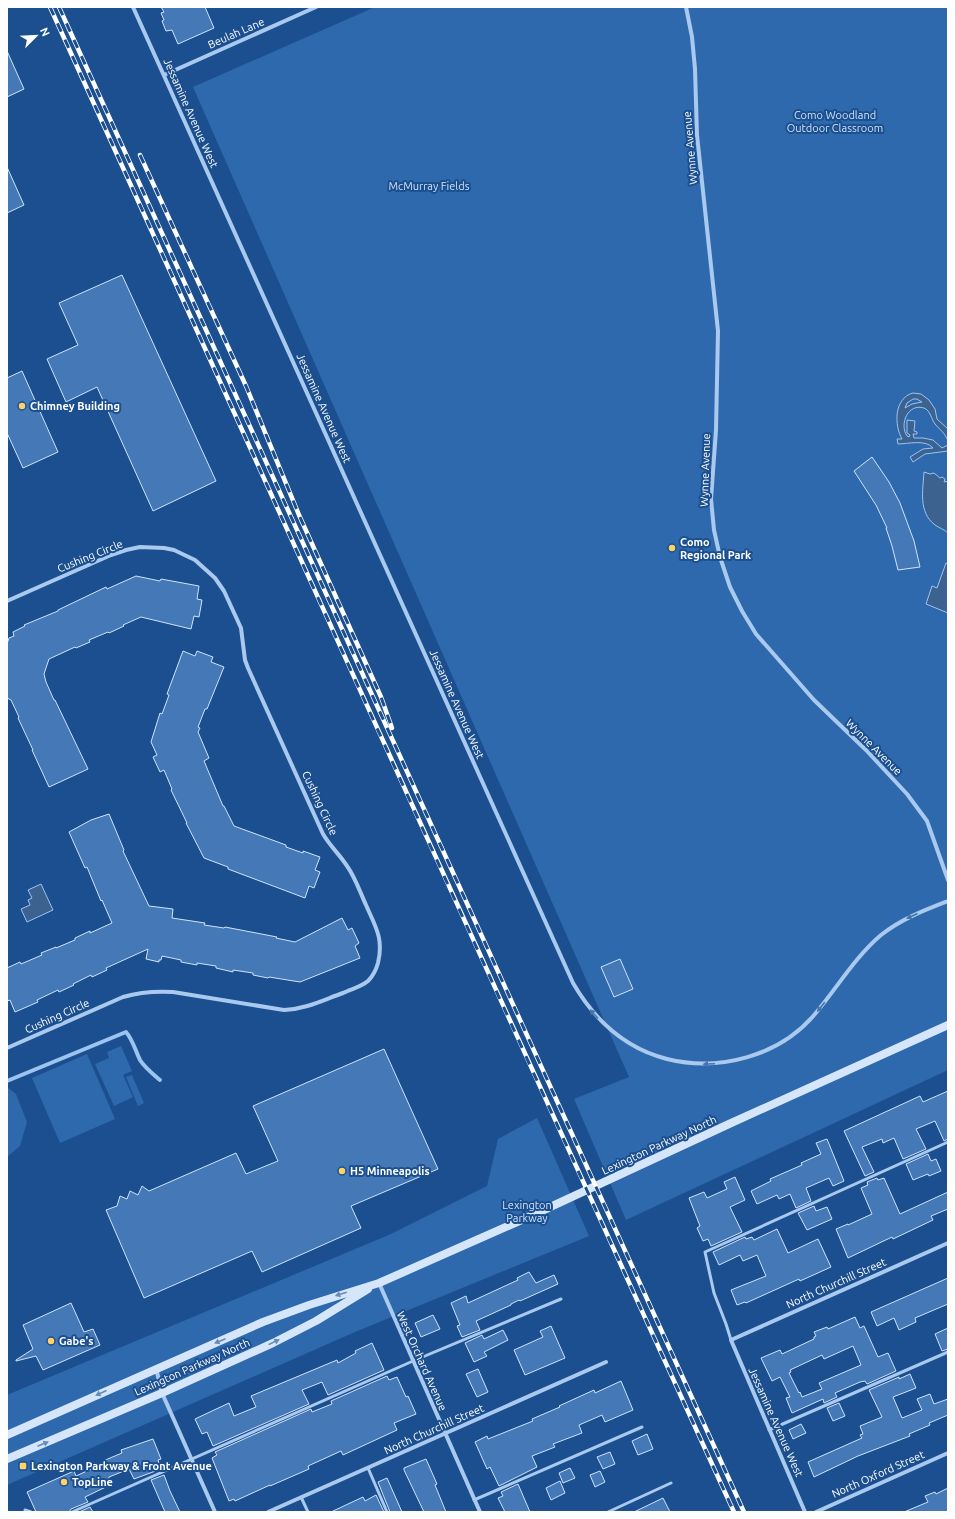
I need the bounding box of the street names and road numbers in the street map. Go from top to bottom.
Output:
street label: Beulah Lane [206,15,266,51]
street label: Jessamine Avenue West [161,56,221,170]
street label: Wynne Avenue [681,111,699,185]
street label: Jessamine Avenue West [294,351,354,465]
street label: Wynne Avenue [698,433,712,507]
street label: Cushing Circle [56,537,124,575]
street label: Jessamine Avenue West [427,647,487,761]
street label: Wynne Avenue [844,717,904,777]
street label: Cushing Circle [300,769,340,837]
street label: Cushing Circle [23,996,91,1036]
street label: Lexington Parkway North [600,1113,718,1177]
street label: North Churchill Street [784,1255,888,1310]
street label: West Orchard Avenue [395,1309,449,1413]
street label: Lexington Parkway North [132,1336,252,1398]
street label: Jessamine Avenue West [746,1365,806,1479]
street label: North Churchill Street [382,1401,486,1456]
street label: North Oxford Street [830,1448,927,1500]

